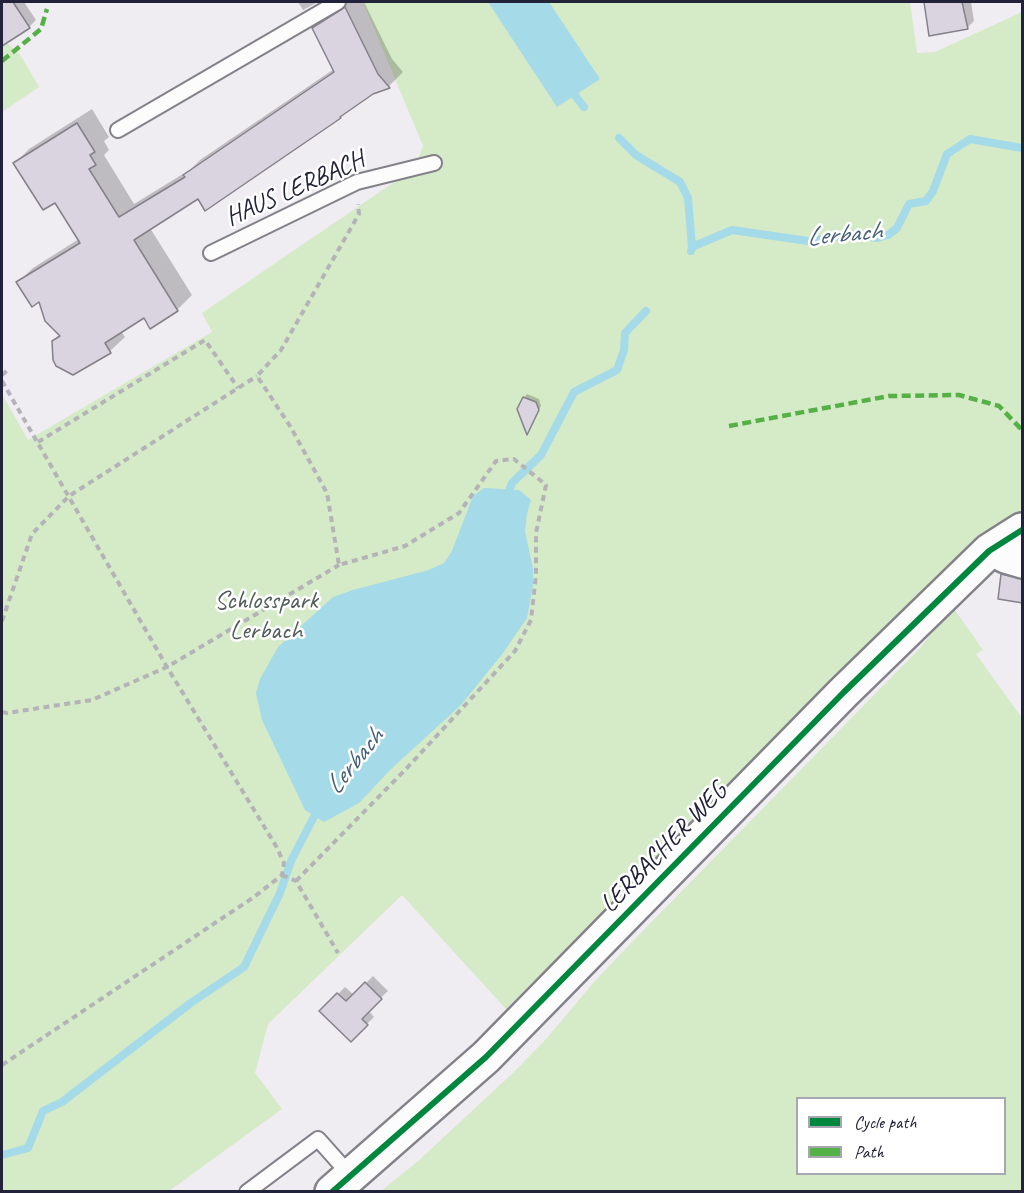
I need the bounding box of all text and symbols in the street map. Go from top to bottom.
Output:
street label: HAUS LERBACH [221,145,369,233]
water label: Lerbach [805,216,883,254]
park label: Schlosspark Lerbach [214,585,318,646]
water label: Lerbach [319,723,391,801]
street label: LERBACHER WEG [594,776,734,920]
legend [796,1097,1006,1175]
text: Cycle path [854,1111,916,1133]
text: Path [854,1141,884,1163]

